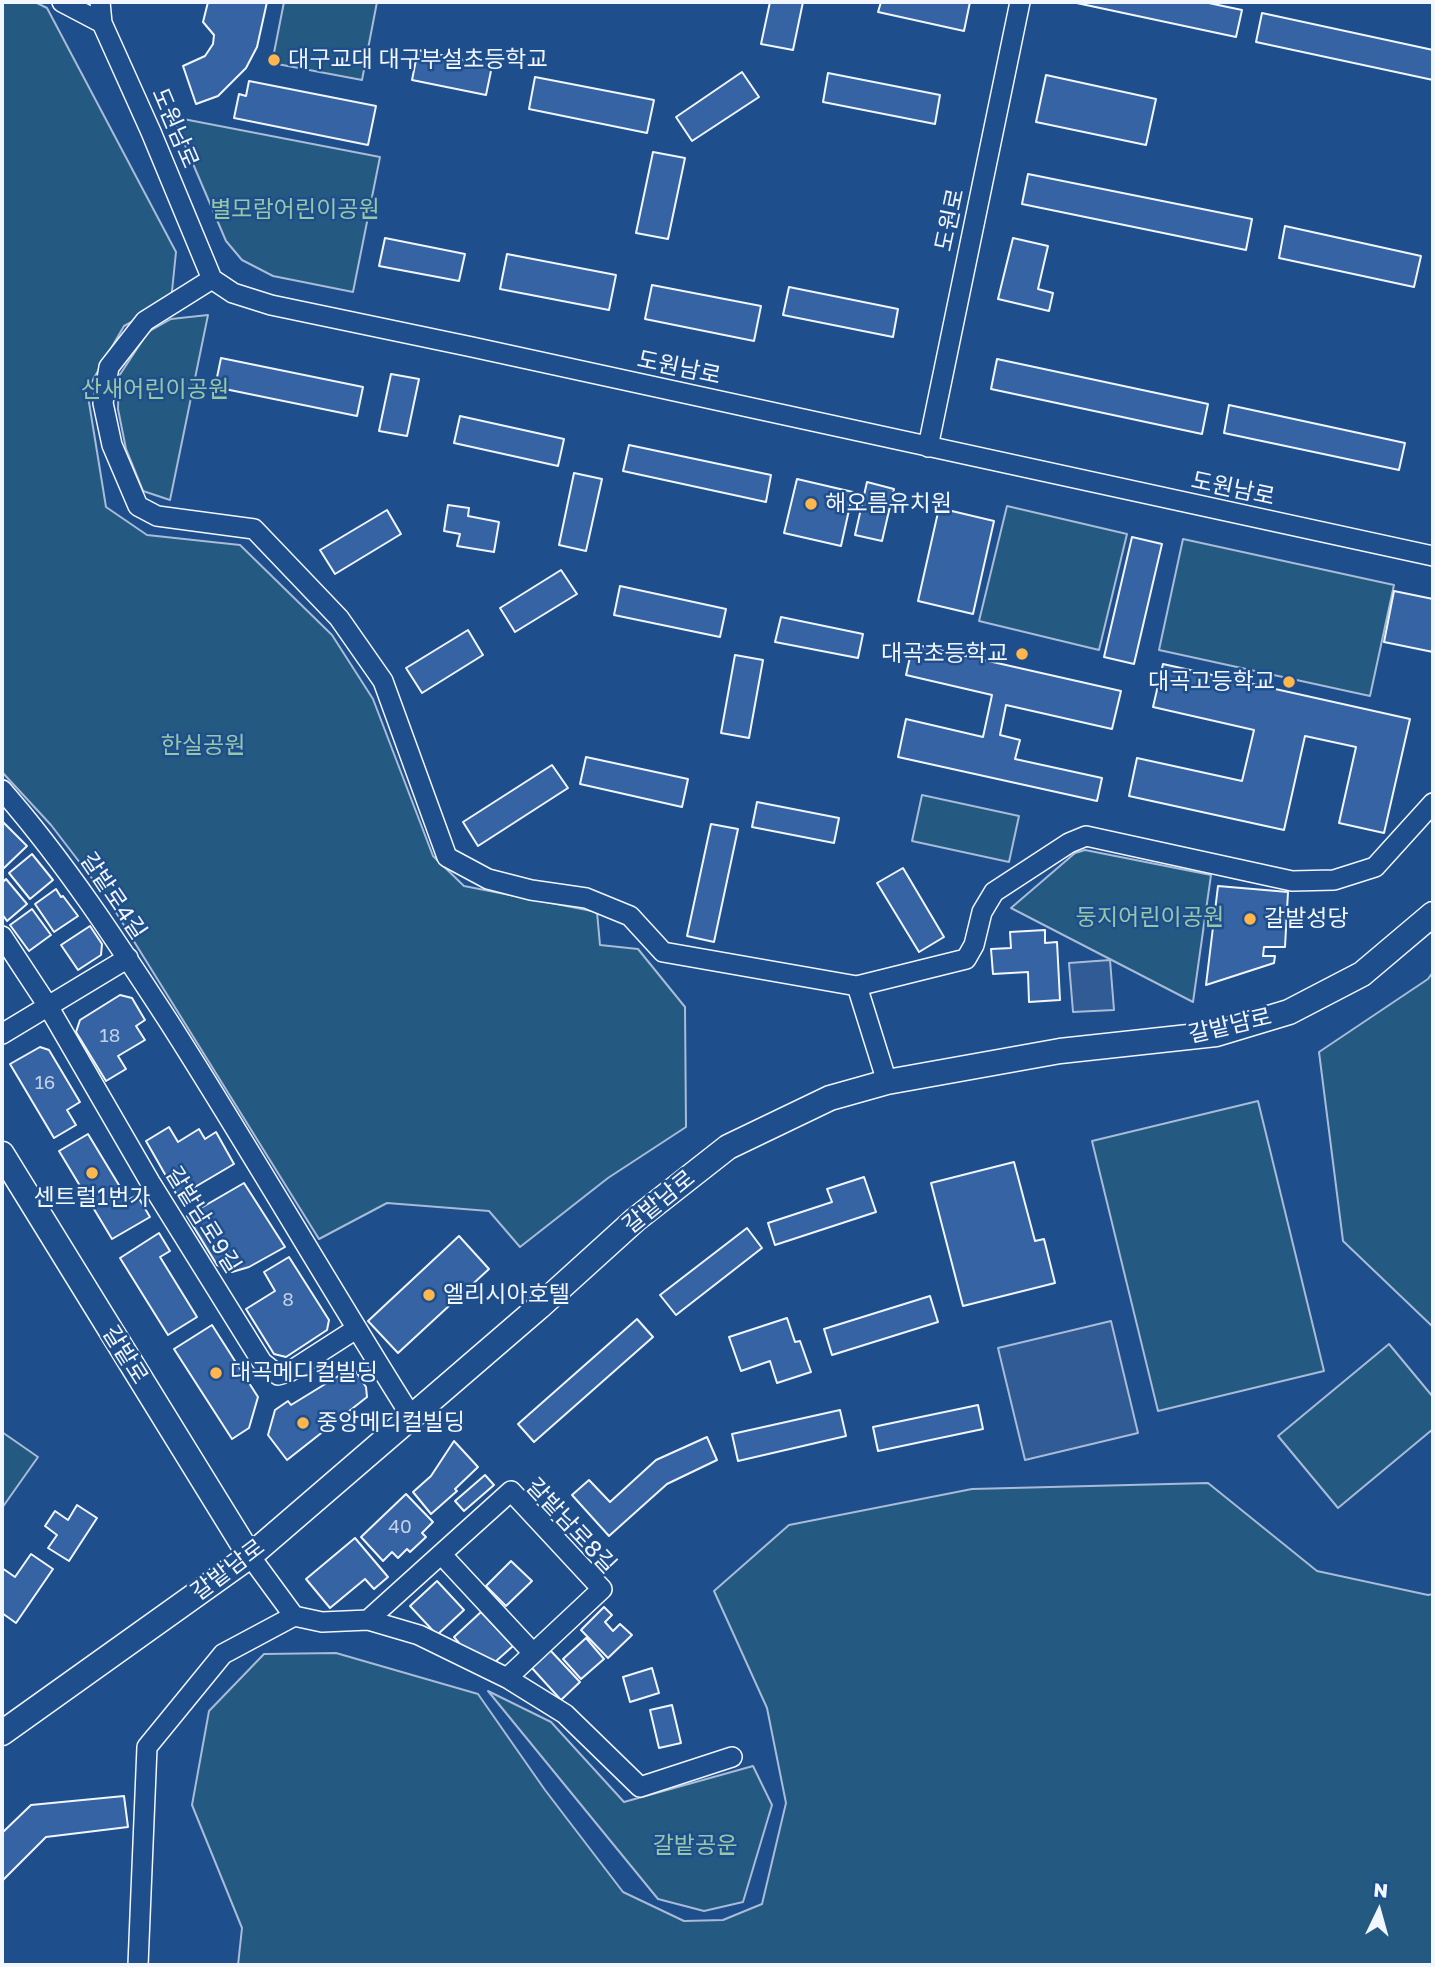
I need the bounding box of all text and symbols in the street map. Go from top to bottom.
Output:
place label: 대구교대 대구부설초등학교 [288,46,548,74]
marker: 대구교대 대구부설초등학교 [266,52,282,68]
street label: 도원남로 [146,84,204,172]
street label: 도원로 [930,186,970,254]
park label: 별모람어린이공원 [210,196,380,224]
street label: 도원남로 [635,346,723,390]
park label: 산새어린이공원 [81,376,229,404]
street label: 도원남로 [1189,467,1277,511]
place label: 해오름유치원 [825,490,952,518]
marker: 해오름유치원 [803,496,819,512]
place label: 대곡초등학교 [881,640,1008,668]
marker: 대곡초등학교 [1014,646,1030,662]
place label: 대곡고등학교 [1148,668,1275,696]
marker: 대곡고등학교 [1281,674,1297,690]
park label: 한실공원 [161,732,245,760]
street label: 갈밭로4길 [74,847,152,945]
park label: 둥지어린이공원 [1076,904,1224,932]
place label: 갈밭성당 [1264,905,1349,933]
marker: 갈밭성당 [1242,911,1258,927]
street label: 갈밭남로 [1186,1003,1274,1049]
house number: 18 [100,1025,120,1047]
house number: 16 [35,1072,55,1094]
street label: 갈밭남로9길 [160,1162,246,1278]
marker: 센트럴1번가 [84,1165,100,1181]
street label: 갈밭남로 [617,1165,701,1239]
place label: 센트럴1번가 [34,1184,150,1212]
place label: 엘리시아호텔 [443,1281,570,1309]
marker: 엘리시아호텔 [421,1287,437,1303]
house number: 8 [282,1289,294,1311]
street label: 갈밭로 [96,1321,154,1389]
place label: 대곡메디컬빌딩 [230,1359,378,1387]
marker: 대곡메디컬빌딩 [208,1365,224,1381]
place label: 중앙메디컬빌딩 [317,1409,465,1437]
marker: 중앙메디컬빌딩 [295,1415,311,1431]
street label: 갈밭남로8길 [520,1473,622,1579]
house number: 40 [388,1516,412,1538]
street label: 갈밭남로 [186,1534,270,1606]
park label: 갈밭공운 [653,1832,737,1860]
north arrow [1344,1876,1414,1946]
text: N [1373,1877,1389,1902]

